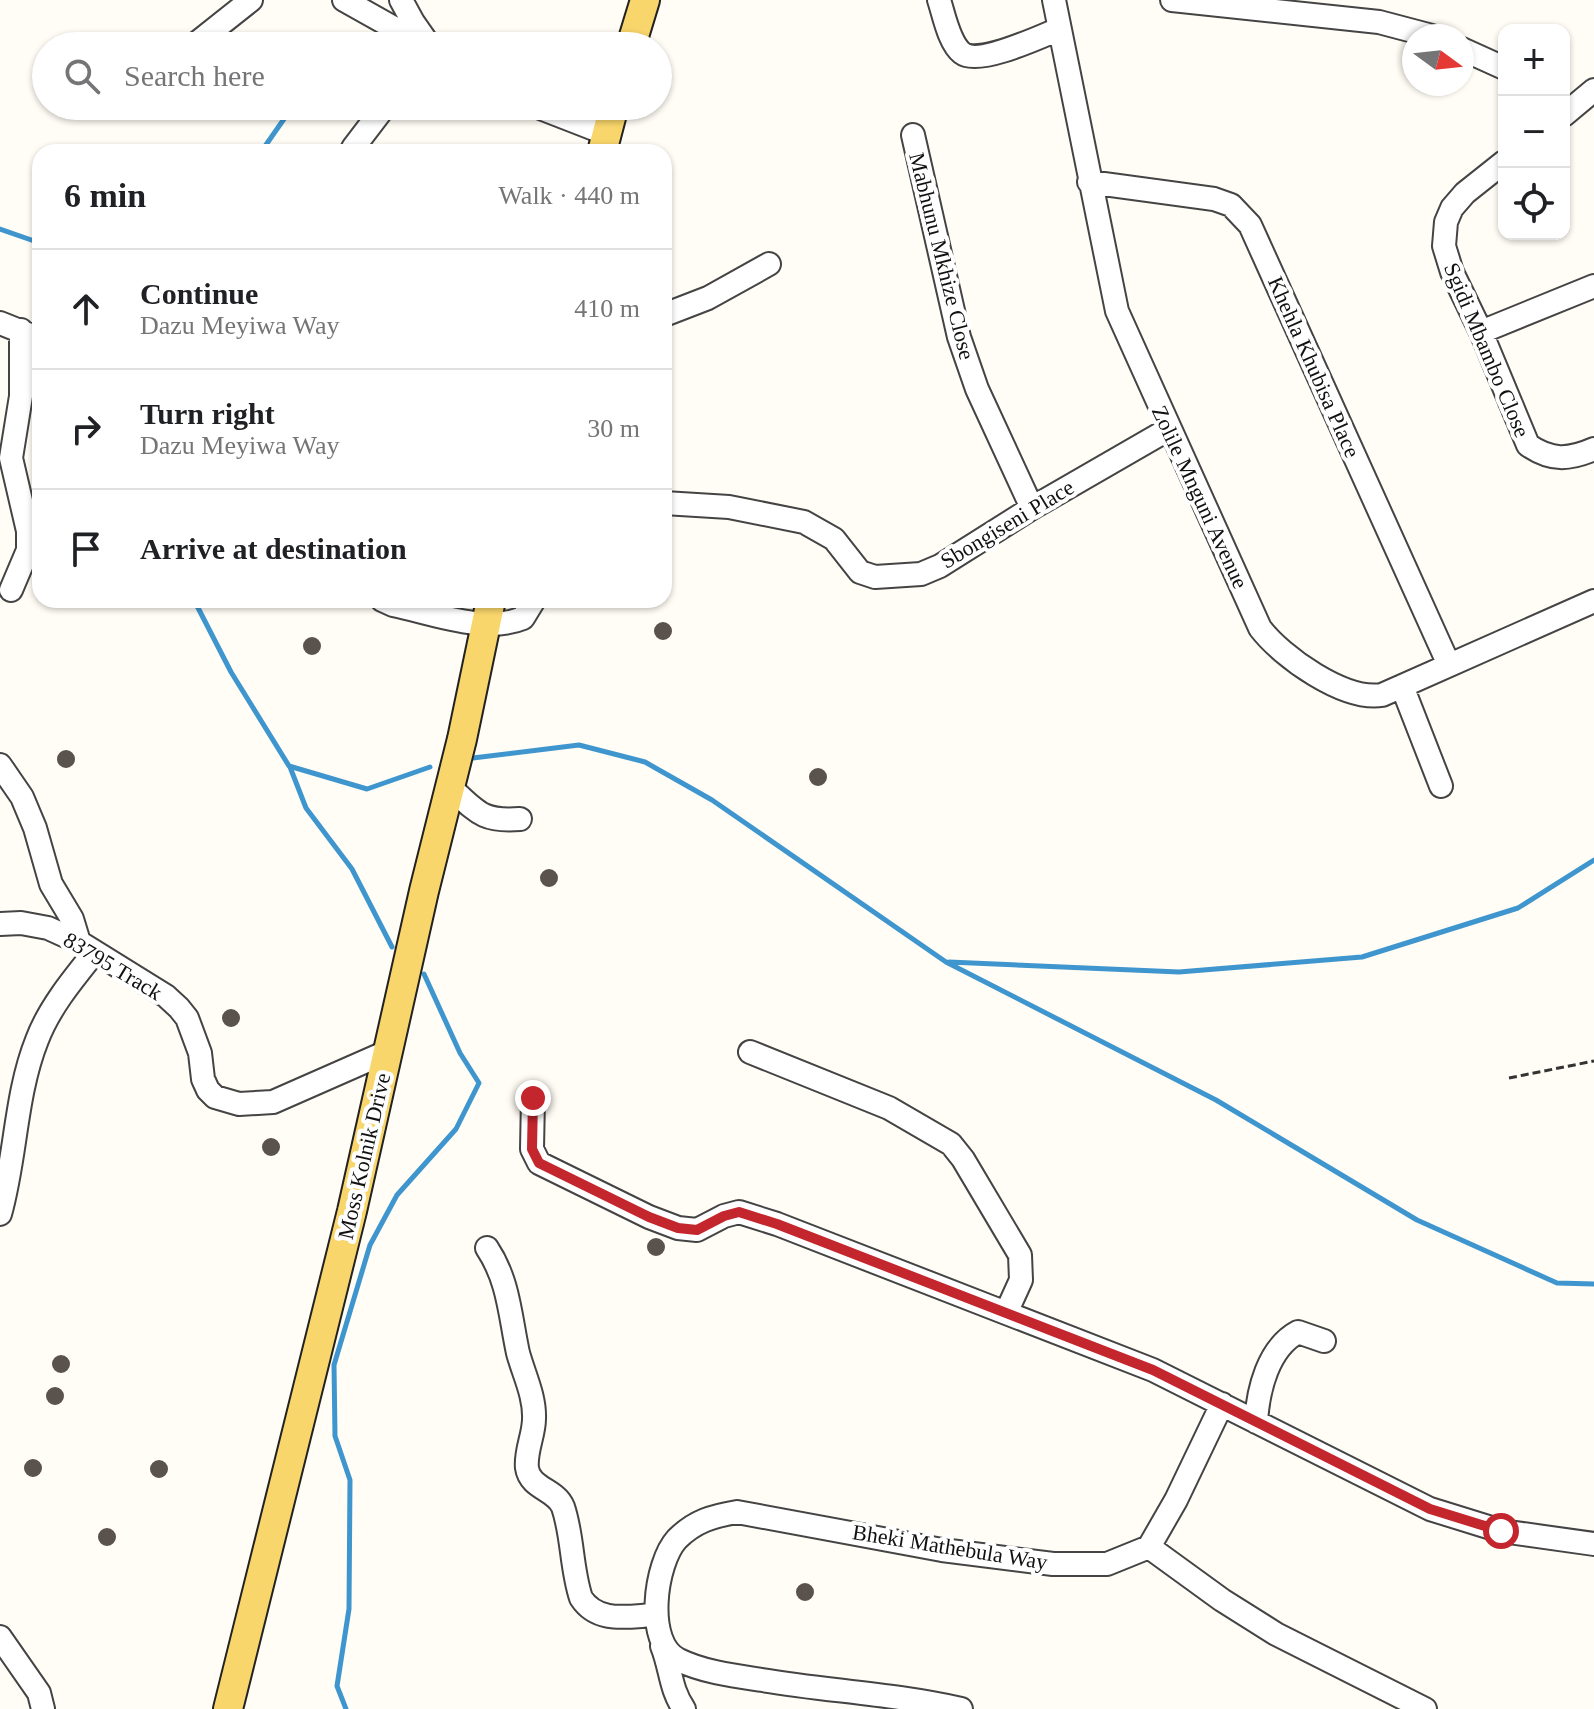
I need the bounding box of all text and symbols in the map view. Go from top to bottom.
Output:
north arrow [1402,24,1474,96]
map controls [1498,24,1570,240]
button: + [1498,24,1570,96]
search box [32,32,672,120]
icon: search [60,54,104,98]
text: Search here [124,59,265,92]
button: − [1498,96,1570,168]
street label: Mabhunu Mkhize Close [904,150,980,362]
button: locate [1498,168,1570,240]
text: 6 min [64,177,146,214]
text: Walk · 440 m [498,181,640,210]
street label: Sgidi Mbambo Close [1439,259,1535,441]
street label: Khehla Khubisa Place [1263,273,1365,461]
text: Continue [140,277,258,310]
icon: ahead [64,287,108,331]
text: 410 m [574,294,640,323]
text: Dazu Meyiwa Way [140,311,340,340]
text: Turn right [140,397,275,430]
street label: Zolile Mnguni Avenue [1147,402,1253,592]
icon: right [64,407,108,451]
text: 30 m [587,414,640,443]
text: Dazu Meyiwa Way [140,431,340,460]
street label: Sbongiseni Place [936,474,1078,574]
icon: arrive [64,527,108,571]
text: Arrive at destination [140,532,407,565]
street label: 83795 Track [59,927,167,1005]
street label: Moss Kolnik Drive [333,1070,395,1242]
route end [515,1080,551,1116]
route start [1483,1513,1519,1549]
street label: Bheki Mathebula Way [851,1519,1049,1575]

